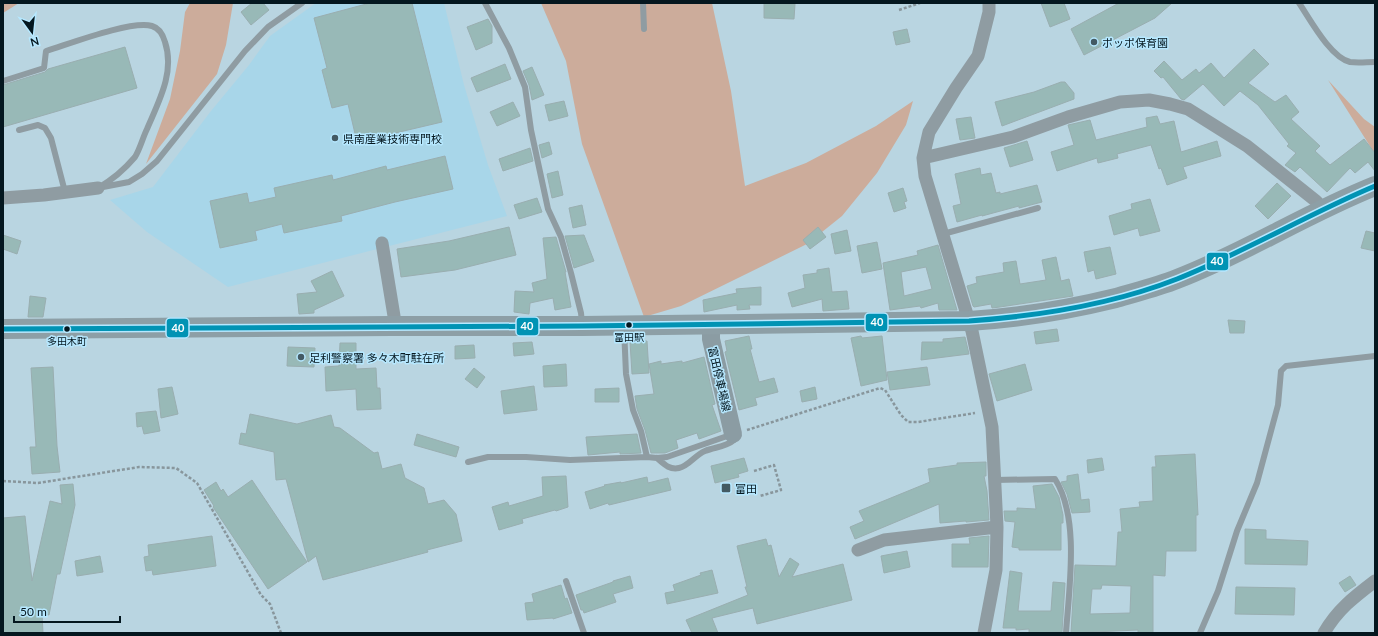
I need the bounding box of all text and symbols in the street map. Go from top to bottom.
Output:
north arrow [12,12,52,52]
text: N [29,35,40,50]
place label: ポッポ保育園 [1102,36,1168,49]
marker: ポッポ保育園 [1089,37,1099,47]
place label: 県南産業技術専門校 [343,132,442,145]
marker: 県南産業技術専門校 [330,133,340,143]
line badge: 40 [1206,252,1229,271]
text: 40 [1211,254,1224,267]
line badge: 40 [865,313,888,332]
text: 40 [871,315,884,328]
line badge: 40 [516,317,539,336]
line badge: 40 [166,318,189,338]
text: 40 [521,319,534,332]
marker: 富田駅 [624,320,634,330]
text: 40 [172,321,185,334]
marker: 多田木町 [62,324,72,334]
place label: 富田駅 [614,331,645,343]
place label: 多田木町 [47,335,87,347]
street label: 富田停車場線 [706,345,734,413]
place label: 足利警察署 多々木町駐在所 [309,351,445,364]
marker: 足利警察署 多々木町駐在所 [296,352,306,362]
marker: 富田 [720,482,732,494]
place label: 富田 [735,482,757,495]
scale bar [14,598,120,624]
text: 50 m [20,604,47,619]

